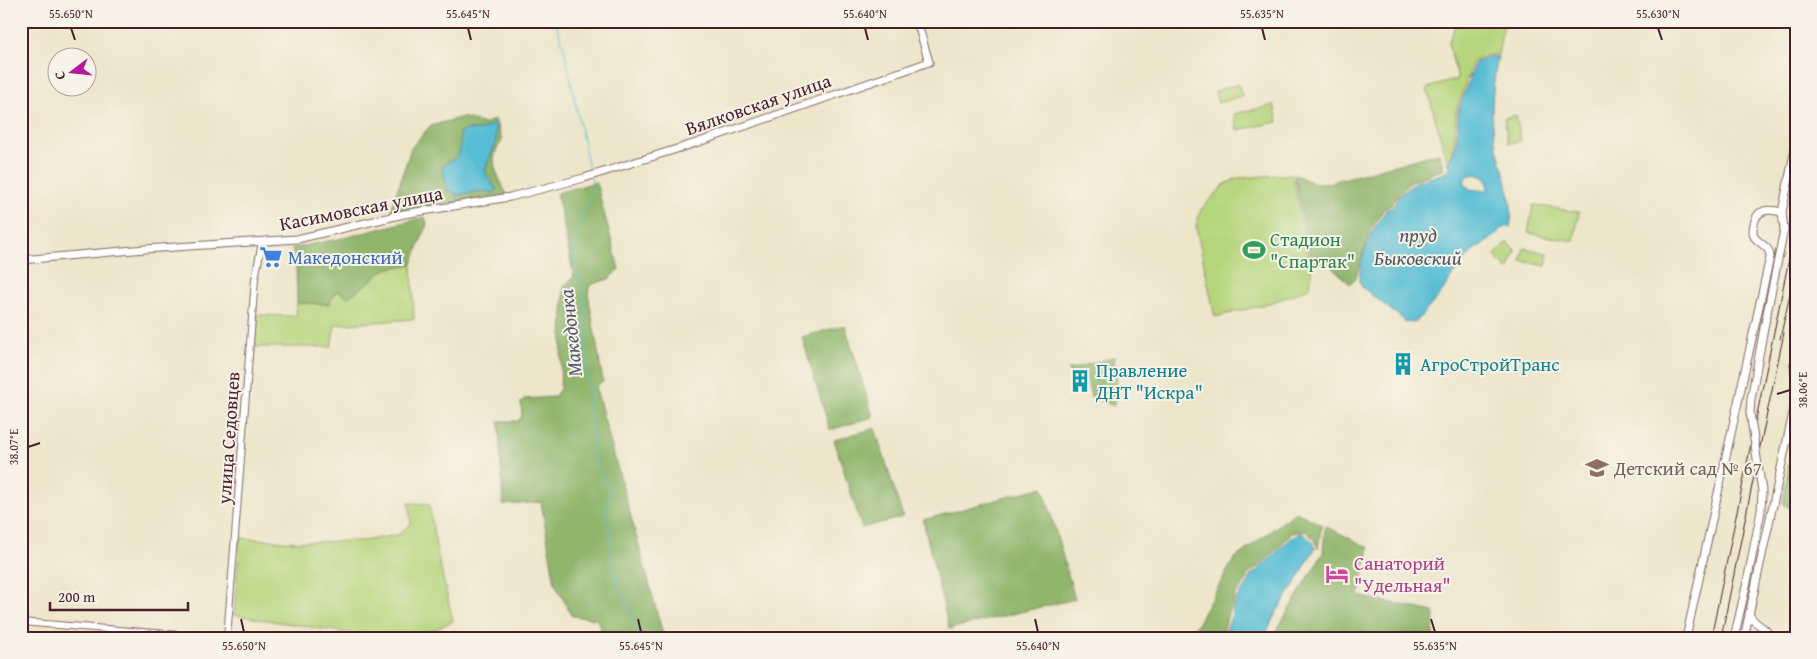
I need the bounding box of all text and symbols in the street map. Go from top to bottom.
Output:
text: 55.650°N [49,5,93,22]
text: 55.645°N [446,5,490,22]
text: 55.640°N [843,5,887,22]
text: 55.635°N [1240,5,1284,22]
text: 55.630°N [1636,5,1680,22]
north arrow [48,48,98,98]
street label: Вялковская улица [681,66,835,142]
text: С [49,69,70,82]
street label: Касимовская улица [277,178,445,238]
water label: пруд Быковский [1374,220,1462,272]
place label: Стадион "Спартак" [1270,225,1355,275]
sports icon: Стадион "Спартак" [1241,237,1267,263]
place label: Македонский [288,243,403,271]
supermarket icon: Македонский [258,244,284,270]
water label: Македонка [551,287,589,378]
place label: АгроСтройТранс [1420,350,1560,378]
building icon: АгроСтройТранс [1390,351,1416,377]
place label: Правление ДНТ "Искра" [1095,356,1203,406]
building icon: Правление ДНТ "Искра" [1067,368,1093,394]
street label: улица Седовцев [209,371,247,506]
text: 38.06°E [1794,372,1811,408]
text: 38.07°E [5,429,22,465]
place label: Детский сад № 67 [1613,454,1762,482]
school or university icon: Детский сад № 67 [1584,455,1610,481]
place label: Санаторий "Удельная" [1354,549,1451,599]
hotel icon: Санаторий "Удельная" [1324,561,1350,587]
scale bar [50,579,188,611]
text: 200 m [58,586,96,607]
text: 55.650°N [222,637,266,654]
text: 55.645°N [619,637,663,654]
text: 55.640°N [1016,637,1060,654]
text: 55.635°N [1413,637,1457,654]

